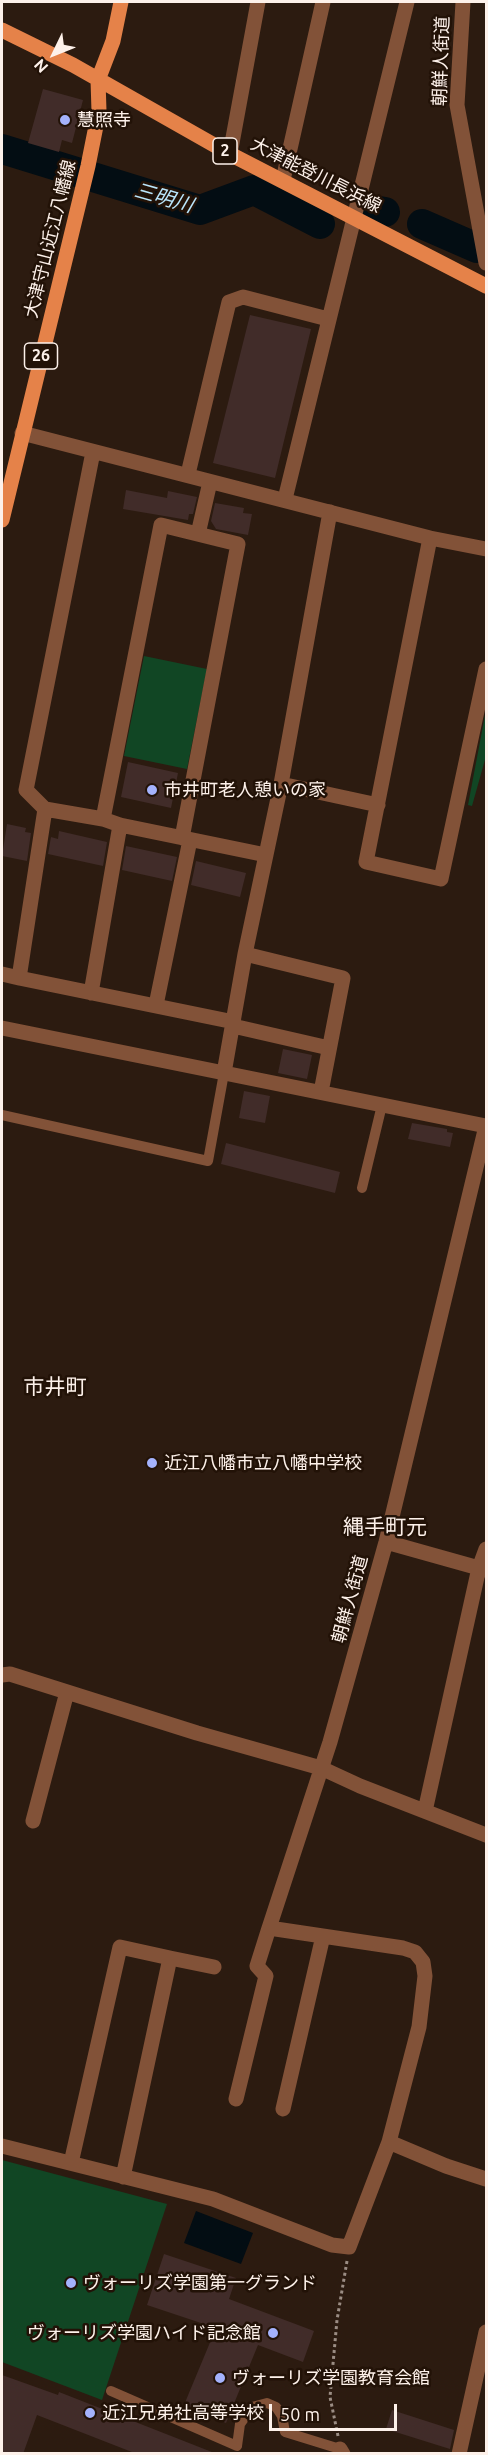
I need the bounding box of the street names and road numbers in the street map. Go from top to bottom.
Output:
street label: 朝鮮人街道 [429,16,453,106]
street label: 大津能登川長浜線 [247,133,385,217]
road number: 2 [213,138,237,164]
street label: 大津守山近江八幡線 [20,158,80,320]
road number: 26 [24,343,57,369]
street label: 朝鮮人街道 [328,1553,372,1645]

